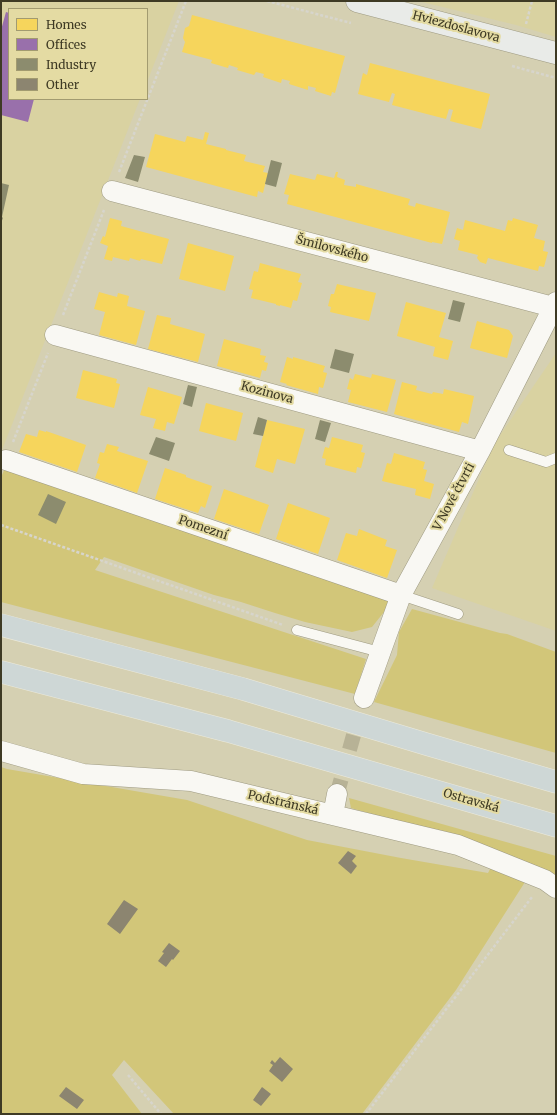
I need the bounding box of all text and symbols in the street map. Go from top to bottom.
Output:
legend [8,8,148,100]
street label: Hviezdoslavova [411,8,501,46]
text: Homes [46,17,87,32]
text: Offices [46,37,86,52]
text: Industry [46,57,96,72]
text: Other [46,77,79,92]
street label: Šmilovského [294,232,370,266]
street label: Kozinova [239,379,295,407]
street label: V Nové čtvrti [430,461,478,533]
street label: Pomezní [176,513,230,543]
street label: Ostravská [441,786,501,816]
street label: Podstránská [246,788,320,818]

